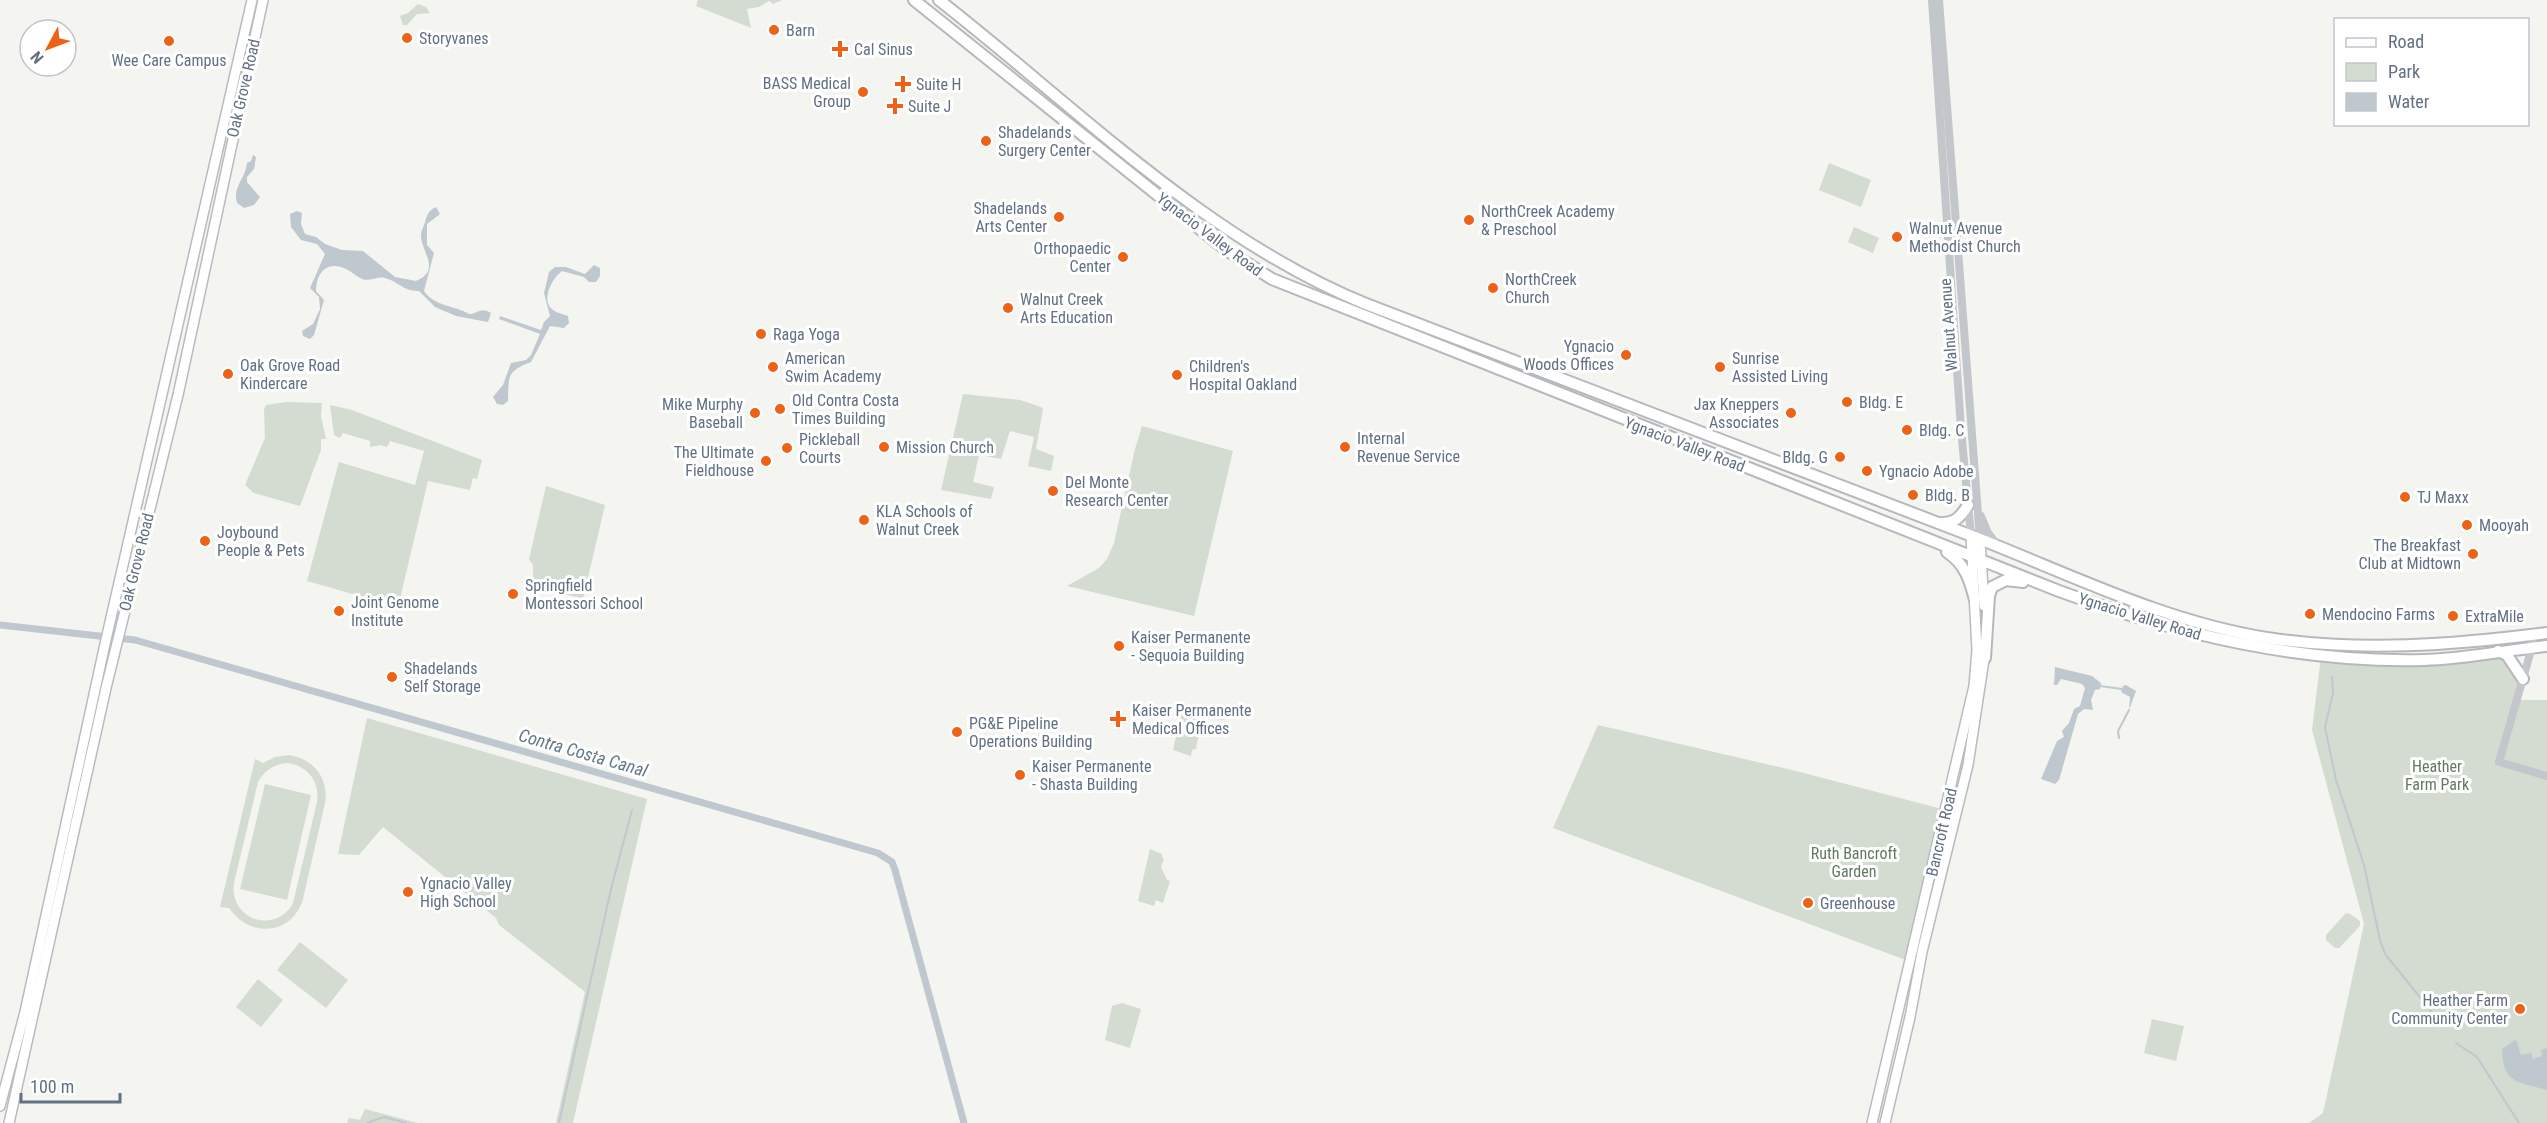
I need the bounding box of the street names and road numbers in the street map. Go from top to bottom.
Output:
street label: Oak Grove Road [223,37,264,139]
street label: Ygnacio Valley Road [1153,188,1266,280]
street label: Walnut Avenue [1936,278,1961,372]
street label: Ygnacio Valley Road [1622,413,1748,476]
street label: Oak Grove Road [115,511,158,613]
street label: Ygnacio Valley Road [2076,589,2204,644]
street label: Bancroft Road [1922,786,1961,878]

